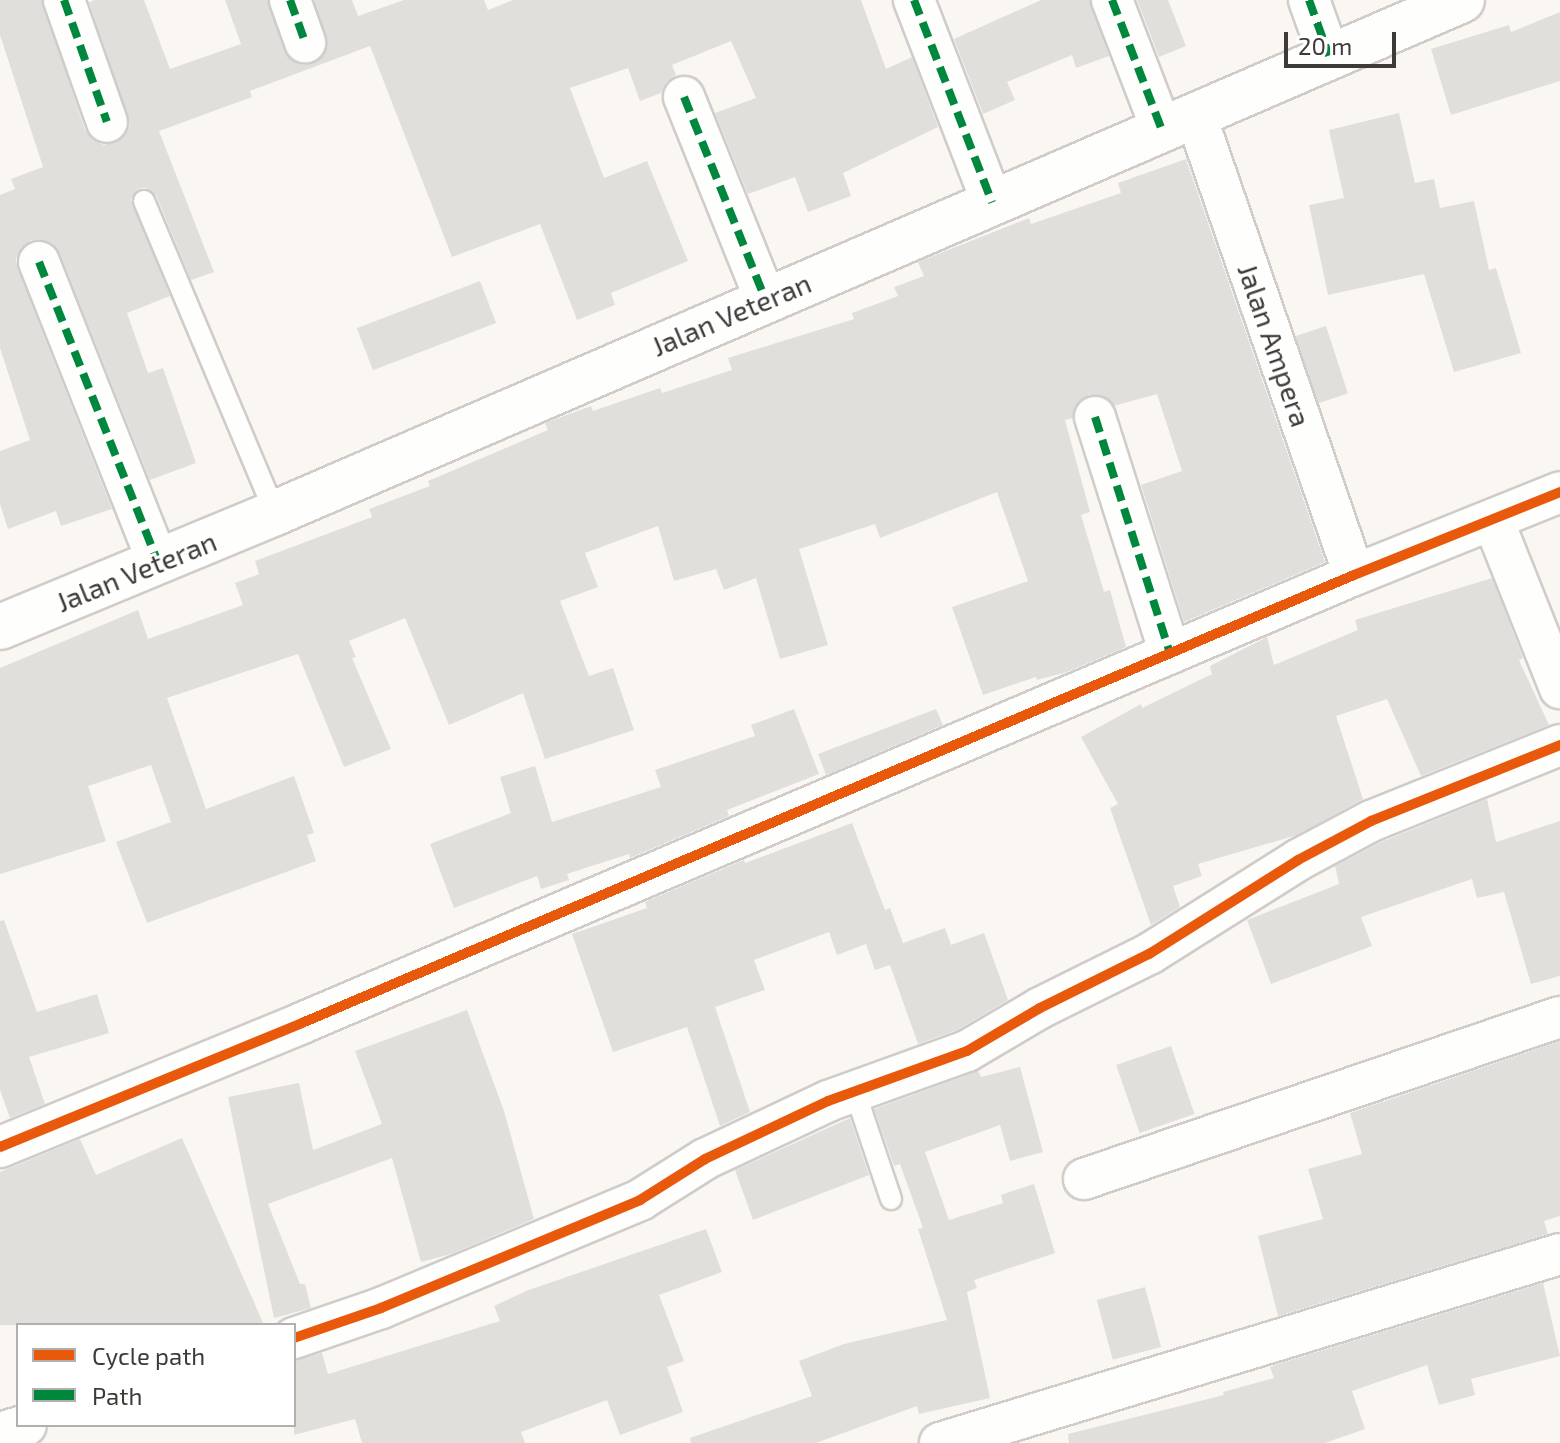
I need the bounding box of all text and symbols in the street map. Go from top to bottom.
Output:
scale bar [1288,16,1400,66]
text: 20 m [1298,31,1352,60]
street label: Jalan Ampera [1231,259,1319,431]
street label: Jalan Veteran [646,265,816,363]
street label: Jalan Veteran [51,523,221,619]
legend [16,1323,296,1427]
text: Cycle path [92,1341,205,1370]
text: Path [92,1381,142,1410]

